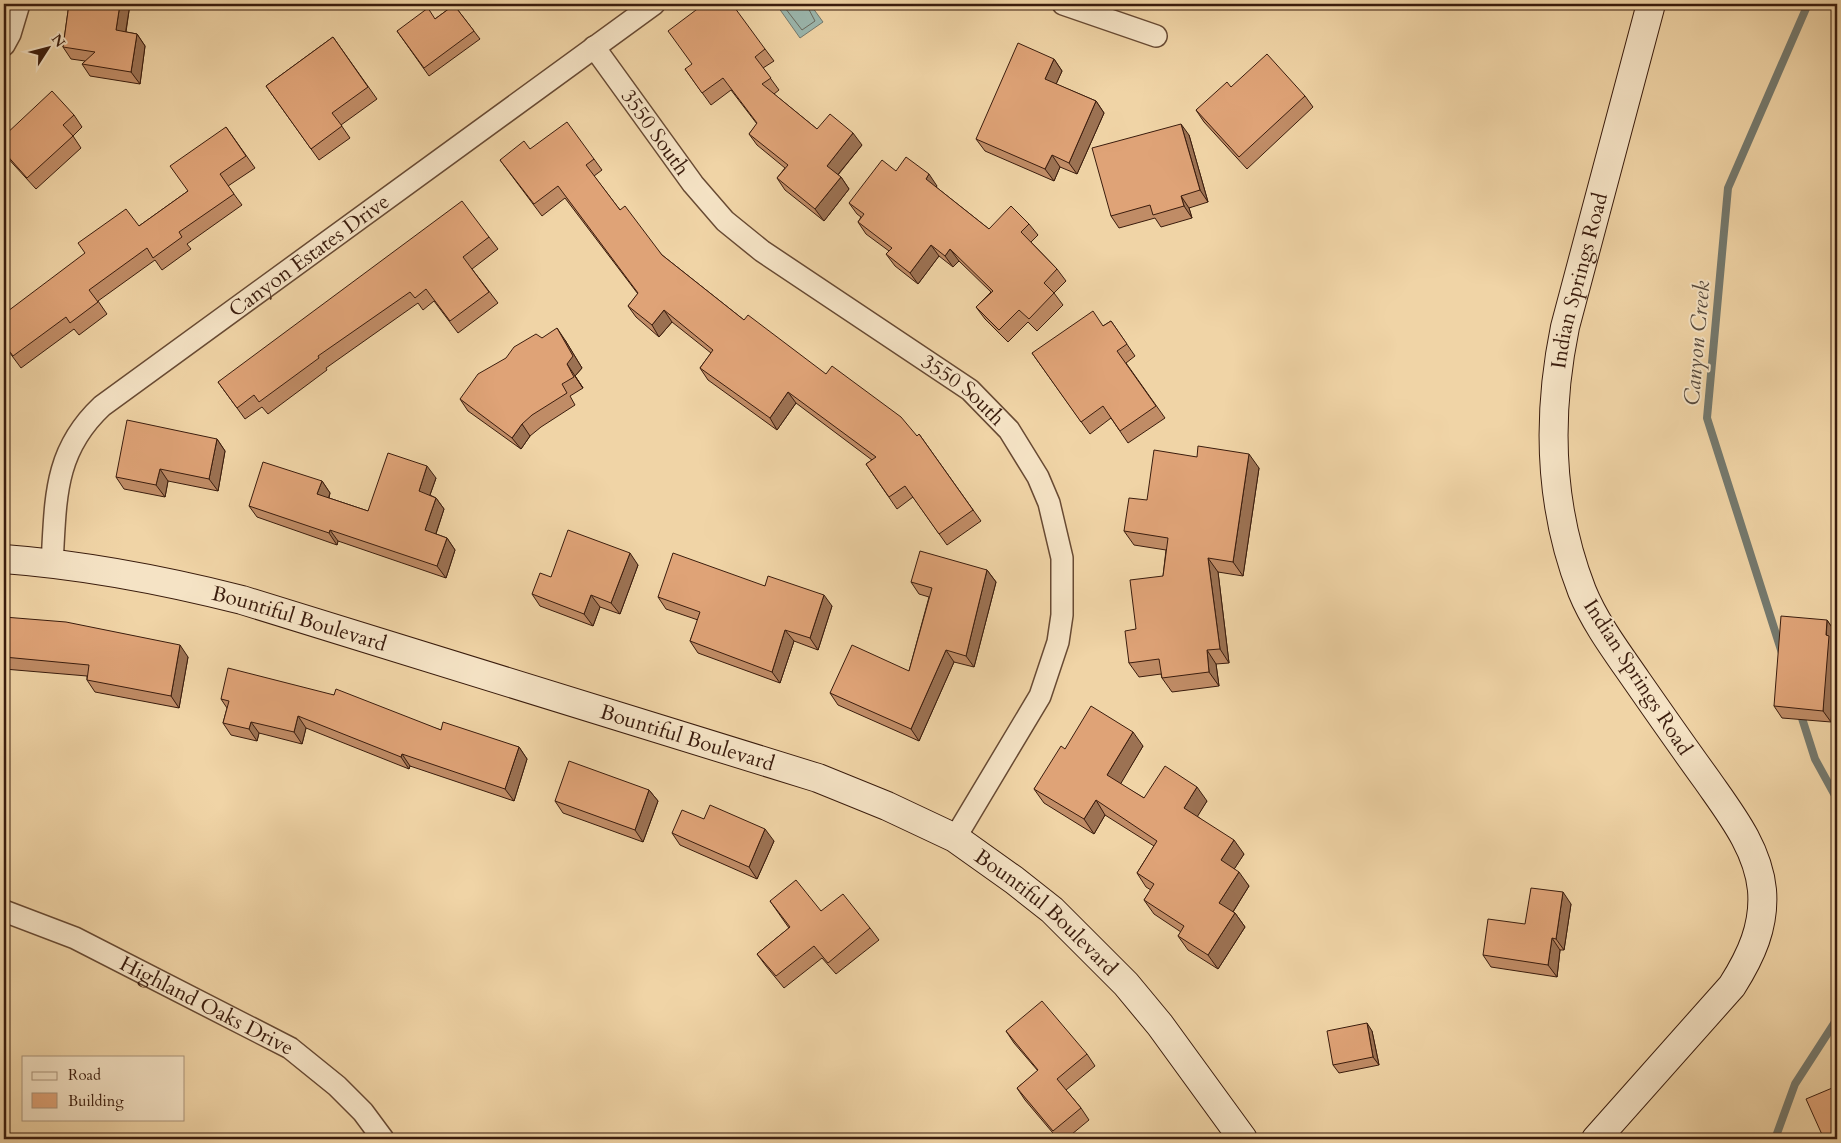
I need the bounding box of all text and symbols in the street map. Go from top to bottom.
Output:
north arrow [22,22,72,72]
text: N [47,30,69,51]
street label: 3550 South [614,83,696,182]
street label: Canyon Estates Drive [223,187,396,324]
street label: Indian Springs Road [1544,189,1615,371]
water label: Canyon Creek [1677,279,1717,407]
street label: 3550 South [915,347,1011,433]
street label: Bountiful Boulevard [209,579,390,659]
street label: Indian Springs Road [1576,594,1699,761]
street label: Bountiful Boulevard [596,698,778,779]
street label: Bountiful Boulevard [968,842,1124,982]
street label: Highland Oaks Drive [115,949,299,1062]
legend [22,1056,185,1120]
text: Road [68,1065,101,1085]
text: Building [68,1091,124,1111]

